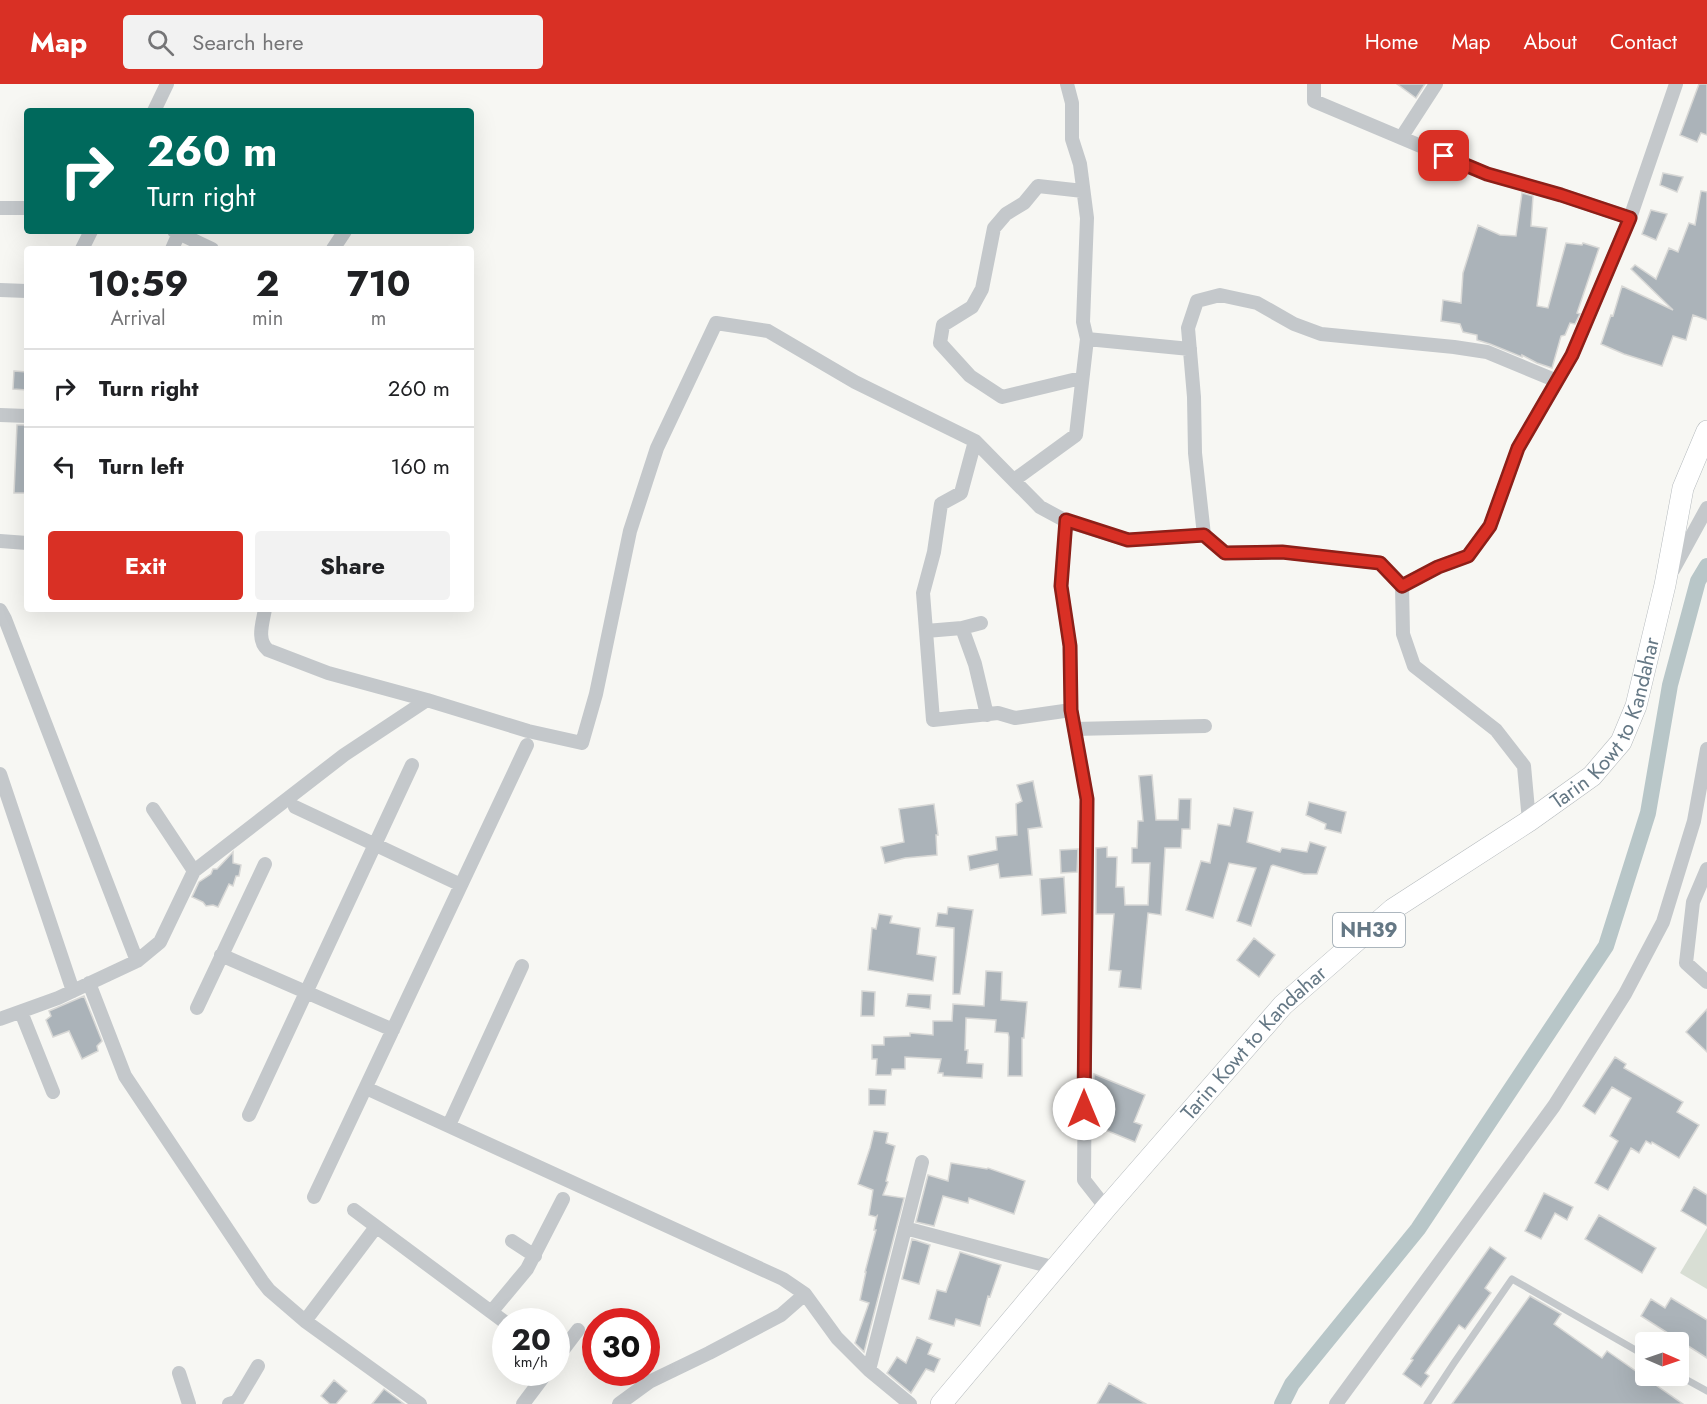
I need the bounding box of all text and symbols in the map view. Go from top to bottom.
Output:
search box [123,15,543,69]
text: Map [30,22,87,63]
icon: search [144,26,177,59]
text: Search here [192,26,304,58]
text: Home [1365,27,1418,57]
text: Map [1451,27,1491,57]
text: About [1524,27,1577,57]
text: Contact [1610,27,1677,57]
text: 260 m [147,121,278,182]
pin [1418,130,1469,181]
icon: right [48,132,126,210]
icon: arrive [1427,139,1460,172]
text: Turn right [147,177,255,216]
text: 10:59 [87,257,189,309]
text: 2 [256,257,279,309]
text: 710 [347,257,411,309]
text: Arrival [110,304,166,333]
text: min [252,304,283,333]
text: m [371,304,386,333]
icon: right [48,372,81,405]
text: Turn right [99,372,199,404]
text: 260 m [388,372,450,404]
icon: left [48,450,81,483]
text: Turn left [99,450,184,482]
text: 160 m [390,450,450,482]
button: Exit [48,531,243,600]
button: Share [255,531,450,600]
street label: Tarin Kowt to Kandahar [1544,633,1667,816]
road number: NH39 [1333,913,1405,947]
street label: Tarin Kowt to Kandahar [1174,958,1334,1127]
position arrow [1052,1077,1116,1141]
speed limit sign: 30 [582,1308,660,1386]
text: 20 [511,1318,551,1361]
north arrow [1635,1332,1689,1386]
map controls [1635,1332,1689,1386]
text: km/h [514,1351,548,1373]

